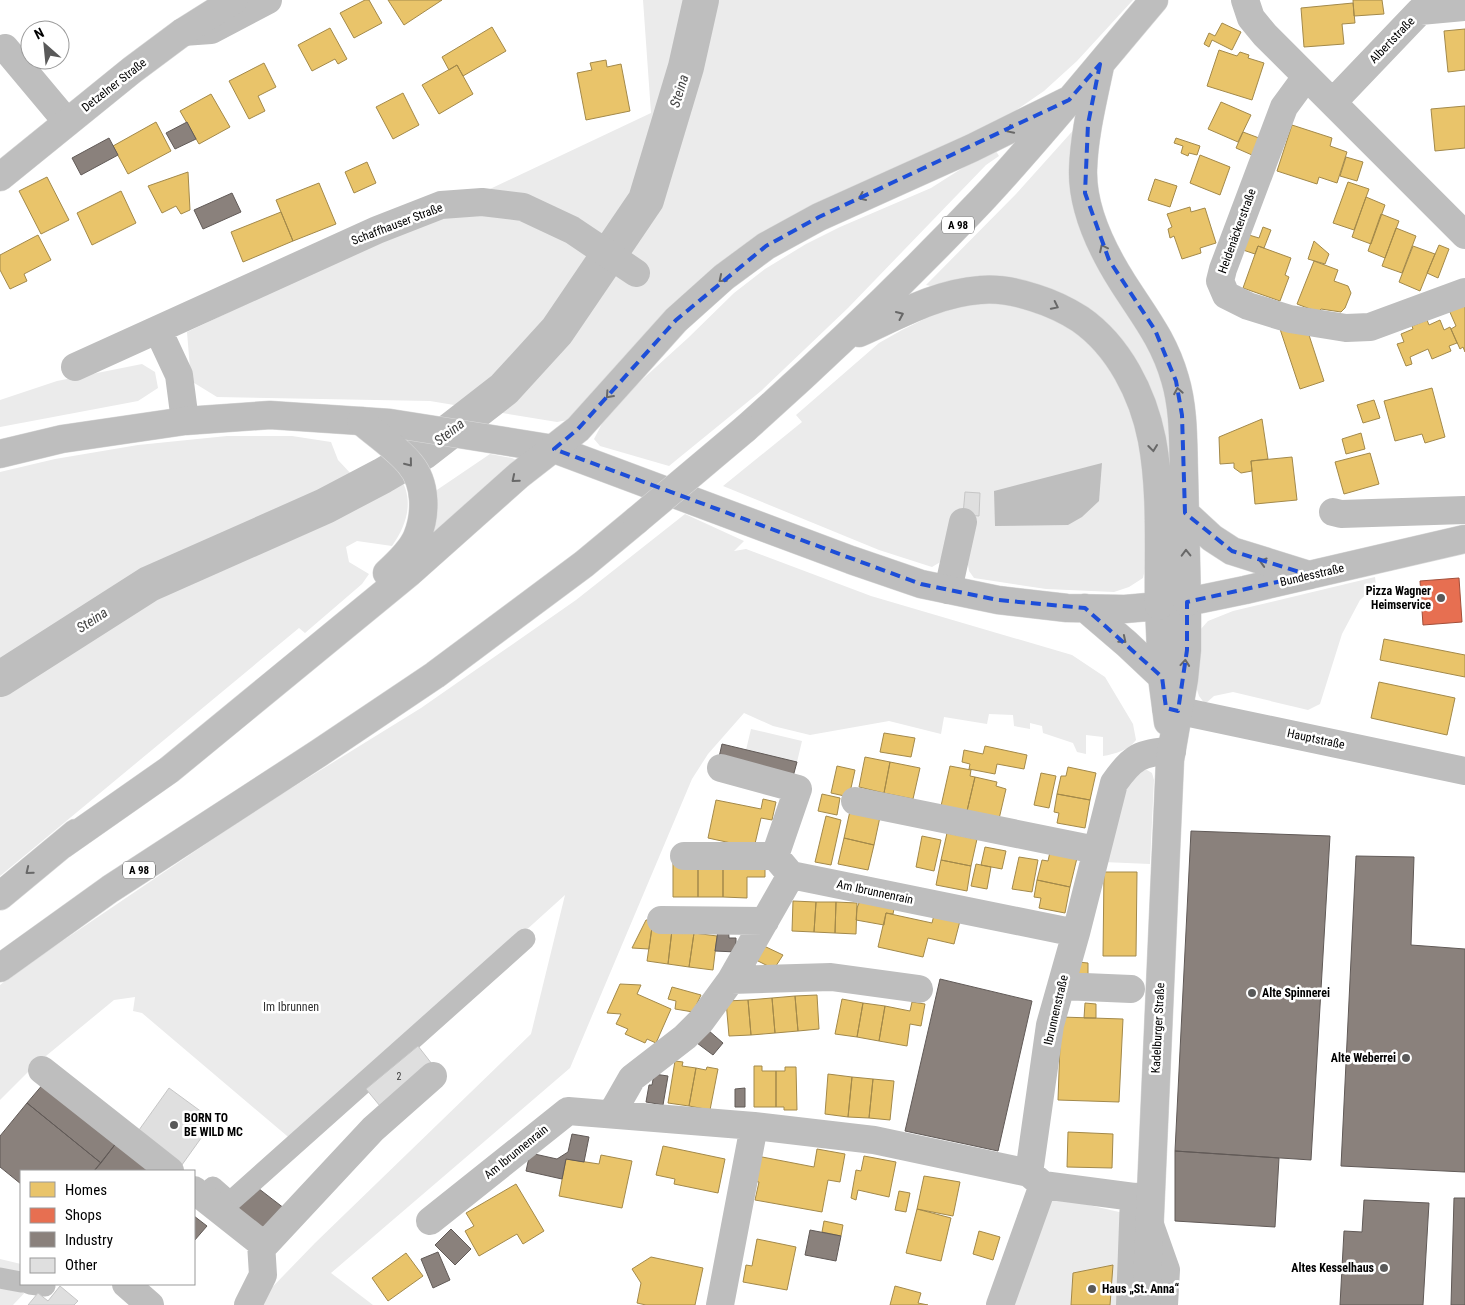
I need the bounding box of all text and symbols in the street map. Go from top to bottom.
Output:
street label: Albertstraße [1367,14,1418,66]
north arrow [20,20,70,70]
text: N [32,24,47,42]
street label: Detzelner Straße [79,55,149,115]
water label: Steina [666,73,692,109]
one-way arrow [1006,124,1015,134]
street label: Heidenäckerstraße [1215,186,1259,275]
one-way arrow [858,191,867,202]
street label: Schaffhauser Straße [349,200,445,248]
road number: A 98 [942,216,974,234]
one-way arrow [1099,244,1109,253]
one-way arrow [719,273,728,282]
one-way arrow [1050,300,1059,310]
one-way arrow [895,310,904,321]
one-way arrow [1173,387,1183,395]
one-way arrow [606,389,615,398]
water label: Steina [431,415,467,449]
one-way arrow [1147,444,1158,452]
one-way arrow [403,458,412,467]
one-way arrow [512,473,521,482]
one-way arrow [1181,549,1191,556]
one-way arrow [1259,557,1267,567]
street label: Bundesstraße [1279,561,1346,589]
place label: Pizza Wagner Heimservice [1366,584,1431,612]
marker: Pizza Wagner Heimservice [1435,592,1447,604]
water label: Steina [74,604,110,636]
one-way arrow [1117,634,1126,643]
one-way arrow [1180,658,1191,666]
street label: Hauptstraße [1286,726,1346,752]
road number: A 98 [123,862,155,878]
one-way arrow [26,866,35,874]
street label: Am Ibrunnenrain [835,877,915,907]
street label: Ibrunnenstraße [1041,973,1071,1046]
street label: Kadelburger Straße [1149,982,1167,1074]
place label: Alte Spinnerei [1262,986,1330,1000]
marker: Alte Spinnerei [1246,987,1258,999]
park label: Im Ibrunnen [263,1000,319,1014]
place label: Alte Weberrei [1331,1051,1396,1065]
marker: Alte Weberrei [1400,1052,1412,1064]
house number: 2 [397,1071,402,1082]
place label: BORN TO BE WILD MC [184,1111,243,1139]
marker: BORN TO BE WILD MC [168,1119,180,1131]
street label: Am Ibrunnenrain [481,1122,551,1182]
legend [20,1170,195,1285]
text: Homes [65,1181,107,1199]
text: Shops [65,1206,102,1224]
text: Industry [65,1231,113,1249]
text: Other [65,1256,98,1274]
place label: Altes Kesselhaus [1291,1261,1375,1275]
marker: Altes Kesselhaus [1378,1262,1390,1274]
place label: Haus „St. Anna“ [1102,1282,1179,1296]
marker: Haus „St. Anna“ [1086,1283,1098,1295]

